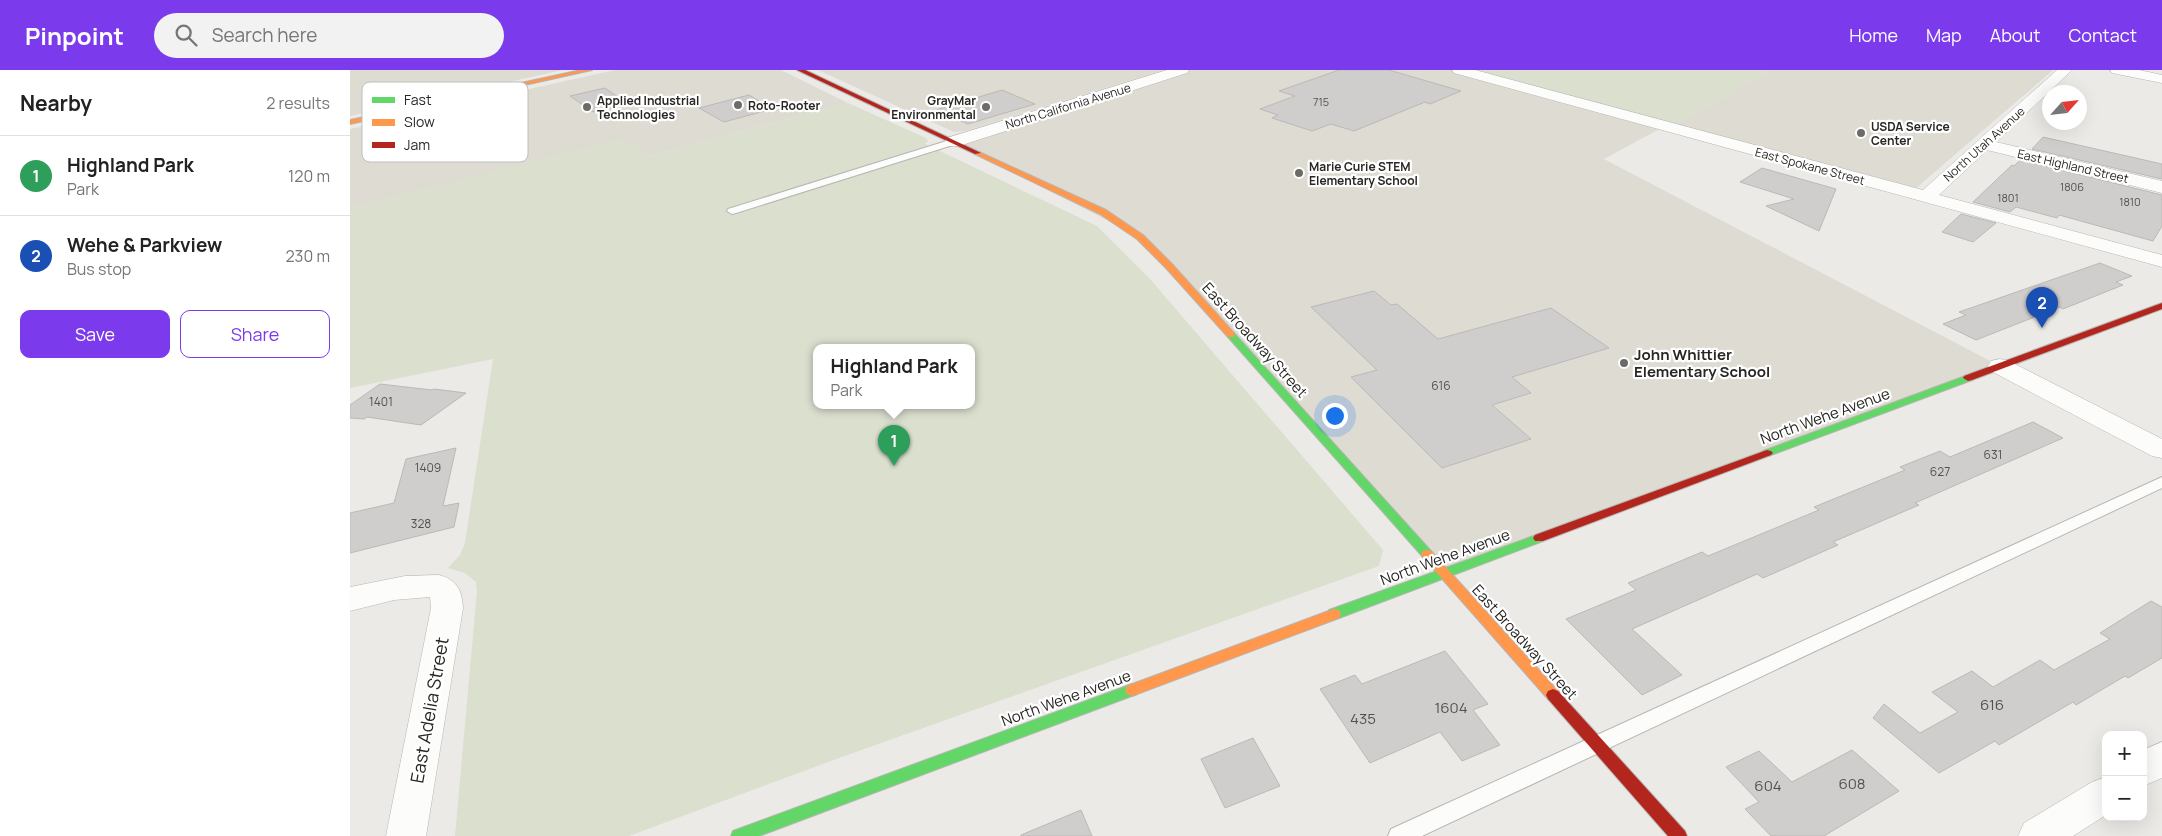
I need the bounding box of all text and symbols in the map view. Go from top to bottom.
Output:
search box [154,13,504,58]
text: Pinpoint [25,19,124,52]
icon: search [172,21,200,49]
text: Search here [212,22,317,48]
text: Home [1849,23,1898,47]
text: Map [1926,23,1962,47]
text: About [1990,23,2040,47]
text: Contact [2068,23,2137,47]
street label: North California Avenue [1003,79,1133,133]
legend [362,82,528,162]
north arrow [2042,85,2087,130]
text: Nearby [20,89,92,117]
text: Fast [404,90,432,109]
text: 2 results [266,92,330,114]
place label: Applied Industrial Technologies [597,92,699,123]
place label: GrayMar Environmental [891,92,976,123]
house number: 715 [1313,94,1329,109]
place label: Roto-Rooter [748,97,821,114]
marker: Roto-Rooter [732,99,744,111]
marker: Applied Industrial Technologies [581,101,593,113]
marker: GrayMar Environmental [980,101,992,113]
street label: North Utah Avenue [1939,103,2029,185]
text: Slow [404,112,435,131]
place label: USDA Service Center [1871,118,1950,149]
marker: USDA Service Center [1855,127,1867,139]
text: Jam [404,135,430,154]
street label: East Spokane Street [1753,143,1867,189]
street label: East Highland Street [2016,145,2130,187]
text: Highland Park [67,152,194,178]
place label: Marie Curie STEM Elementary School [1309,158,1418,189]
text: 1 [32,165,40,187]
text: 120 m [288,165,330,187]
marker: Marie Curie STEM Elementary School [1293,167,1305,179]
text: Park [67,178,99,200]
house number: 1806 [2060,179,2084,194]
house number: 1801 [1997,190,2019,205]
house number: 1810 [2119,194,2141,209]
text: Wehe & Parkview [67,232,222,258]
text: 2 [31,245,41,267]
text: 230 m [286,245,330,267]
text: Bus stop [67,258,131,280]
street label: East Broadway Street [1198,278,1312,402]
pin: 2 [2026,287,2058,328]
button: Save [20,310,170,358]
button: Share [180,310,330,358]
popup [813,344,975,409]
place label: John Whittier Elementary School [1634,344,1770,382]
text: Highland Park [831,353,957,379]
marker: John Whittier Elementary School [1618,357,1630,369]
house number: 616 [1431,377,1451,394]
text: Park [831,379,863,401]
street label: North Wehe Avenue [1757,383,1893,449]
house number: 1401 [369,393,393,410]
your location [1322,403,1348,429]
pin: 1 [878,425,910,466]
house number: 631 [1984,446,2002,463]
house number: 1409 [415,459,441,476]
house number: 627 [1930,463,1950,480]
house number: 328 [411,515,431,532]
street label: North Wehe Avenue [1377,524,1513,590]
street label: East Broadway Street [1468,580,1582,704]
street label: East Adelia Street [404,635,454,785]
street label: North Wehe Avenue [998,665,1134,731]
house number: 616 [1980,694,2004,715]
house number: 1604 [1434,697,1468,718]
house number: 435 [1350,708,1376,729]
map controls [2102,731,2147,821]
button: + [2102,731,2147,776]
house number: 608 [1838,773,1866,794]
house number: 604 [1754,775,1782,796]
button: − [2102,776,2147,821]

